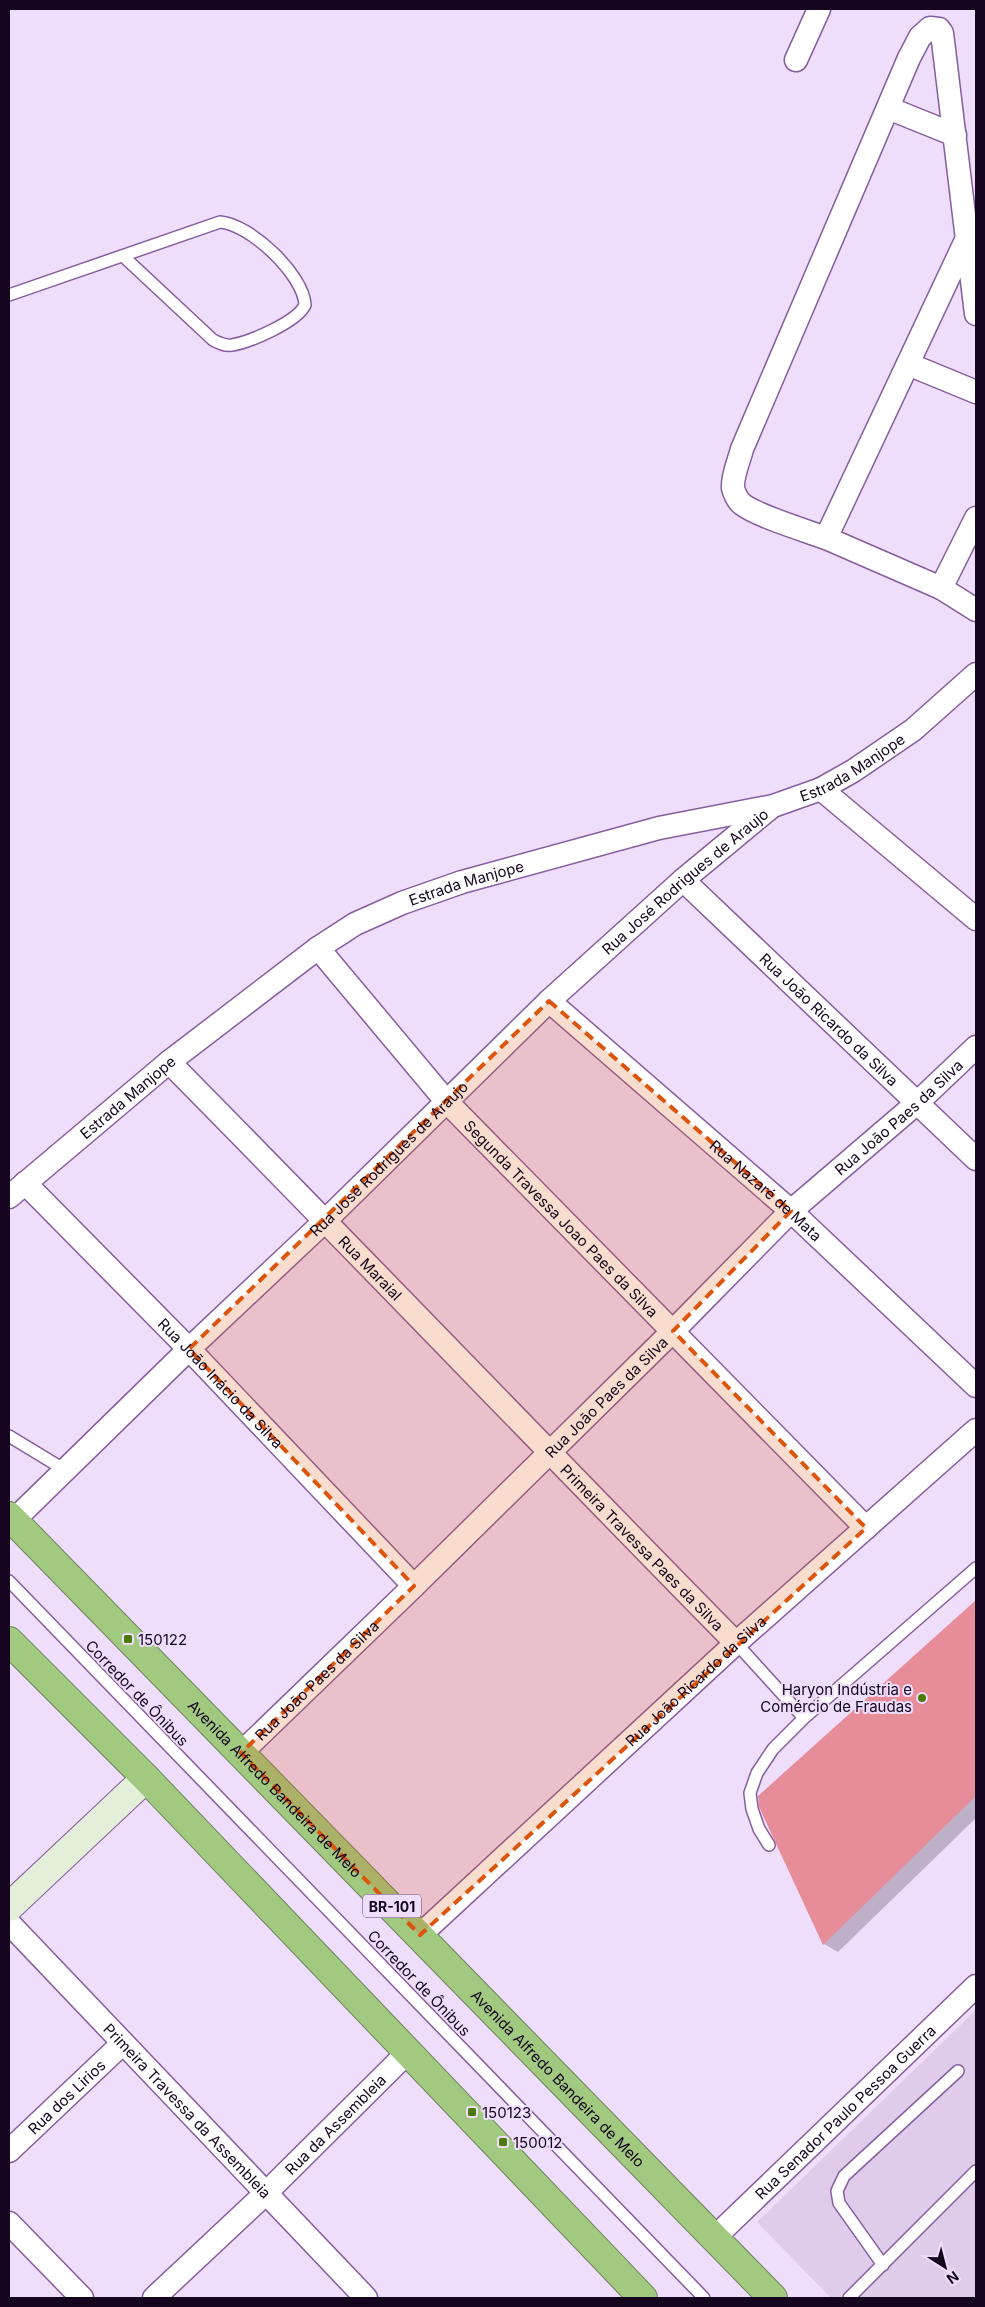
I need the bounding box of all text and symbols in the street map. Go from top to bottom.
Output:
street label: Estrada Manjope [797,729,908,805]
street label: Rua José Rodrigues de Araujo [598,804,772,958]
street label: Estrada Manjope [406,856,526,909]
street label: Rua João Ricardo da Silva [756,949,903,1090]
street label: Estrada Manjope [76,1051,179,1143]
street label: Rua João Paes da Silva [831,1055,967,1179]
street label: Rua José Rodrigues de Araujo [306,1077,472,1240]
street label: Segunda Travessa Joao Paes da Silva [460,1116,663,1321]
street label: Rua Nazaré de Mata [706,1136,826,1245]
street label: Rua Maraial [335,1231,406,1304]
street label: Rua João Inácio da Silva [154,1314,288,1452]
street label: Rua João Paes da Silva [541,1332,672,1462]
street label: Primeira Travessa Paes da Silva [557,1460,728,1635]
street label: Rua João Ricardo da Silva [621,1611,770,1750]
street label: Rua João Paes da Silva [251,1616,383,1744]
place label: 150122 [138,1630,187,1649]
marker: 150122 [122,1633,134,1645]
street label: Corredor de Ônibus [82,1636,193,1750]
place label: Haryon Indústria e Comércio de Fraudas [760,1680,912,1716]
marker: Haryon Indústria e Comércio de Fraudas [916,1692,928,1704]
street label: Avenida Alfredo Bandeira de Melo [184,1696,366,1881]
road number: BR-101 [363,1894,421,1918]
street label: Corredor de Ônibus [364,1926,475,2040]
street label: Avenida Alfredo Bandeira de Melo [467,1985,649,2171]
street label: Primeira Travessa da Assembleia [100,2019,275,2202]
street label: Rua Senador Paulo Pessoa Guerra [751,2021,939,2203]
street label: Rua dos Lirios [23,2055,109,2138]
street label: Rua da Assembleia [281,2070,390,2179]
place label: 150123 [482,2103,531,2122]
marker: 150123 [466,2106,478,2118]
place label: 150012 [513,2133,562,2152]
marker: 150012 [497,2136,509,2148]
north arrow [920,2242,970,2292]
text: N [944,2268,962,2288]

